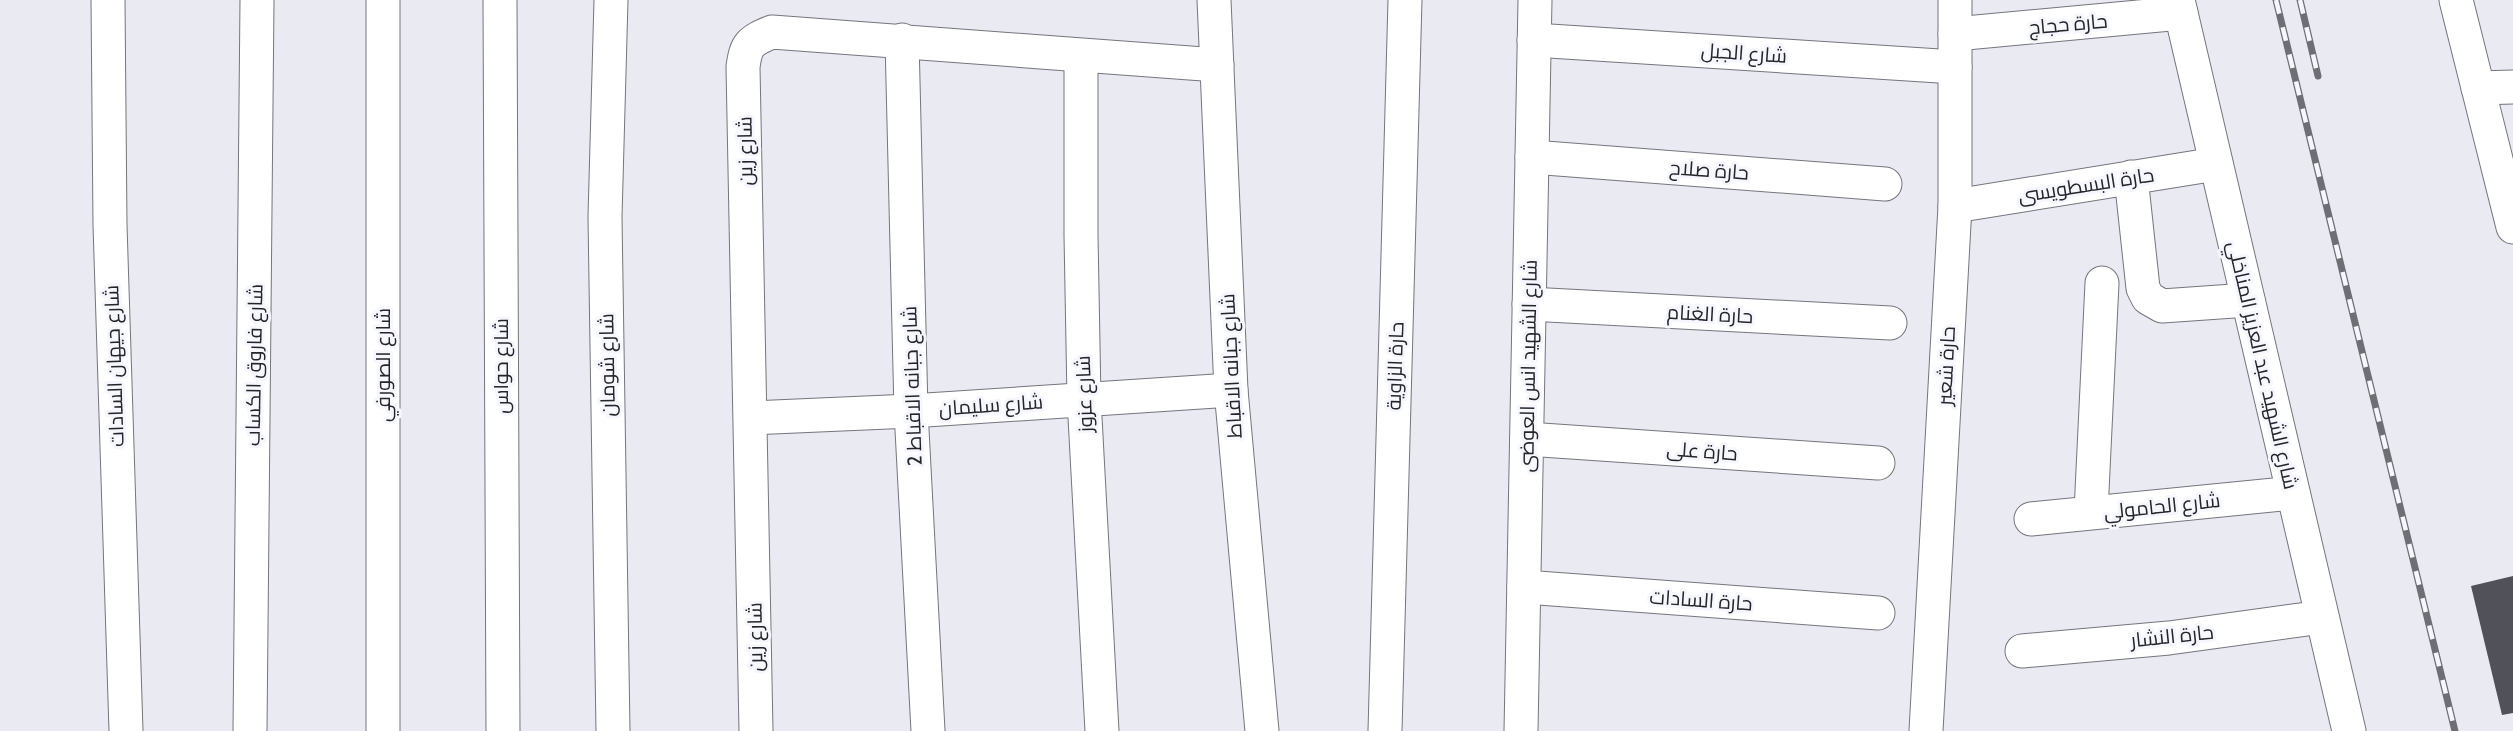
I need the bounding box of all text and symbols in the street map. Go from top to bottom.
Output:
street label: حارة حجاج [2028,9,2109,41]
street label: شارع الجبل [1700,38,1788,70]
street label: شارع زين [732,116,760,186]
street label: حارة صلاح [1668,155,1750,187]
street label: حارة البسطويسى [2016,162,2156,209]
street label: شارع الشهيد عبد العزيز المناخلي [2219,239,2303,492]
street label: شارع الشهيد انس العوضى [1514,259,1544,473]
street label: شارع فاروق الكساب [241,284,269,446]
street label: شارع جيهان السادات [99,285,131,447]
street label: شارع جبانه الاقباط [1215,293,1249,439]
street label: حارة الغنام [1666,300,1754,330]
street label: شارع جبانه الاقباط 2 [897,306,929,466]
street label: شارع الصورفي [371,308,399,422]
street label: شارع شومان [594,313,622,417]
street label: شارع حواس [489,318,515,414]
street label: حارة الزاوية [1381,321,1409,411]
street label: حارة شعير [1932,326,1960,407]
street label: شارع عزوز [1071,355,1099,434]
street label: شارع سليمان [938,389,1044,423]
street label: حارة على [1666,437,1738,466]
street label: شارع الحامولي [2103,488,2222,528]
street label: حارة السادات [1649,584,1753,616]
street label: شارع زين [742,602,770,672]
street label: حارة النشار [2128,620,2215,652]

